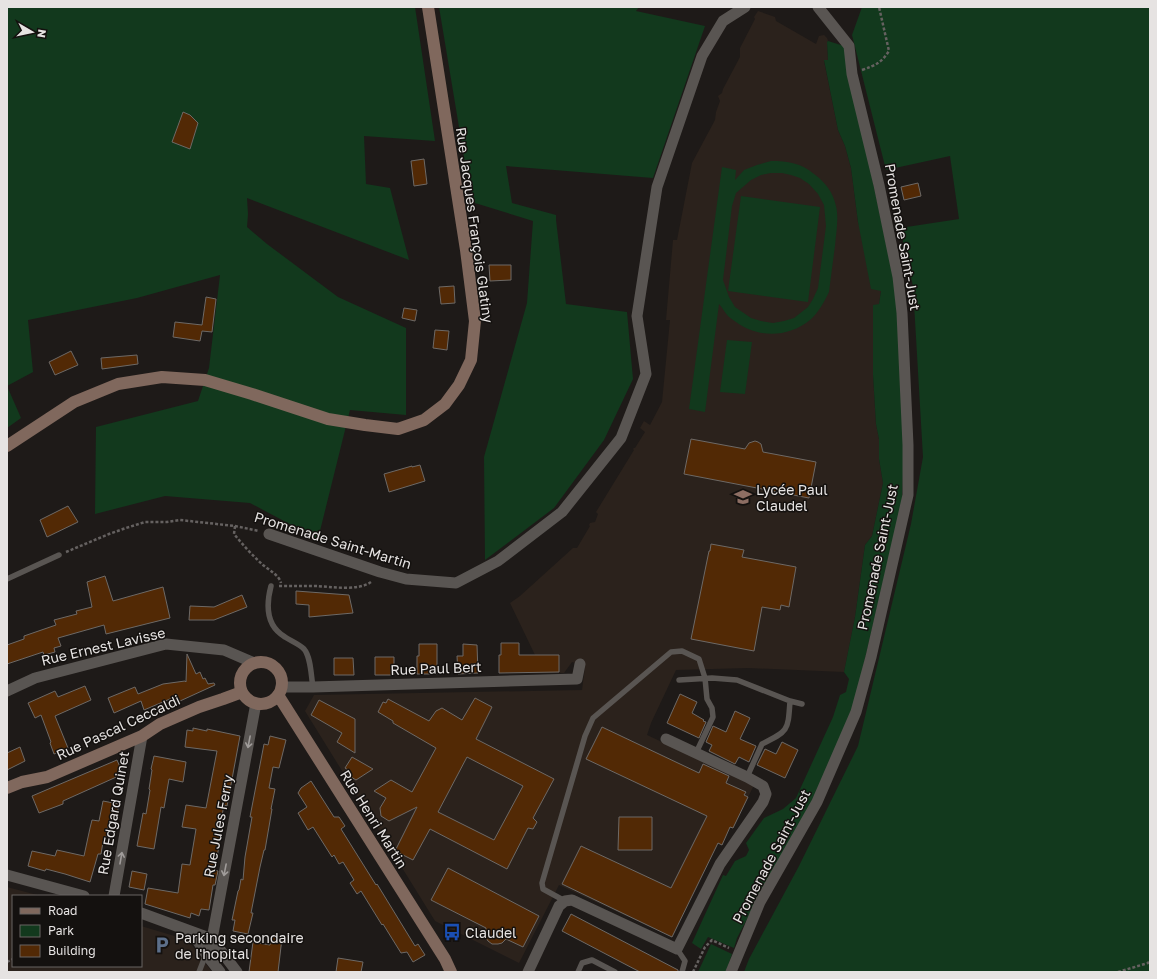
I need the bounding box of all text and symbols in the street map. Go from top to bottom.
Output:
north arrow [12,12,52,52]
text: N [35,28,49,39]
street label: Rue Jacques François Glatiny [453,126,497,324]
street label: Promenade Saint-Just [882,162,924,312]
place label: Lycée Paul Claudel [756,481,828,514]
street label: Promenade Saint-Just [853,482,901,632]
school or university icon: Lycée Paul Claudel [733,487,753,507]
street label: Promenade Saint-Martin [252,508,414,572]
street label: Rue Ernest Lavisse [39,623,167,669]
street label: Rue Paul Bert [390,658,482,678]
street label: Rue Pascal Ceccaldi [53,691,183,763]
one-way arrow [244,735,252,748]
street label: Rue Edgard Quinet [94,750,132,876]
street label: Rue Henri Martin [337,767,411,871]
street label: Rue Jules Ferry [200,773,236,879]
street label: Promenade Saint-Just [728,786,814,926]
one-way arrow [117,851,125,864]
one-way arrow [220,863,228,876]
legend [12,895,142,967]
text: Road [48,903,77,918]
bus stop icon: Claudel [442,922,462,942]
text: Park [48,923,74,938]
place label: Claudel [465,924,517,941]
place label: Parking secondaire de l'hopital [175,929,304,962]
parking icon: Parking secondaire de l'hopital [152,935,172,955]
text: Building [48,943,96,958]

